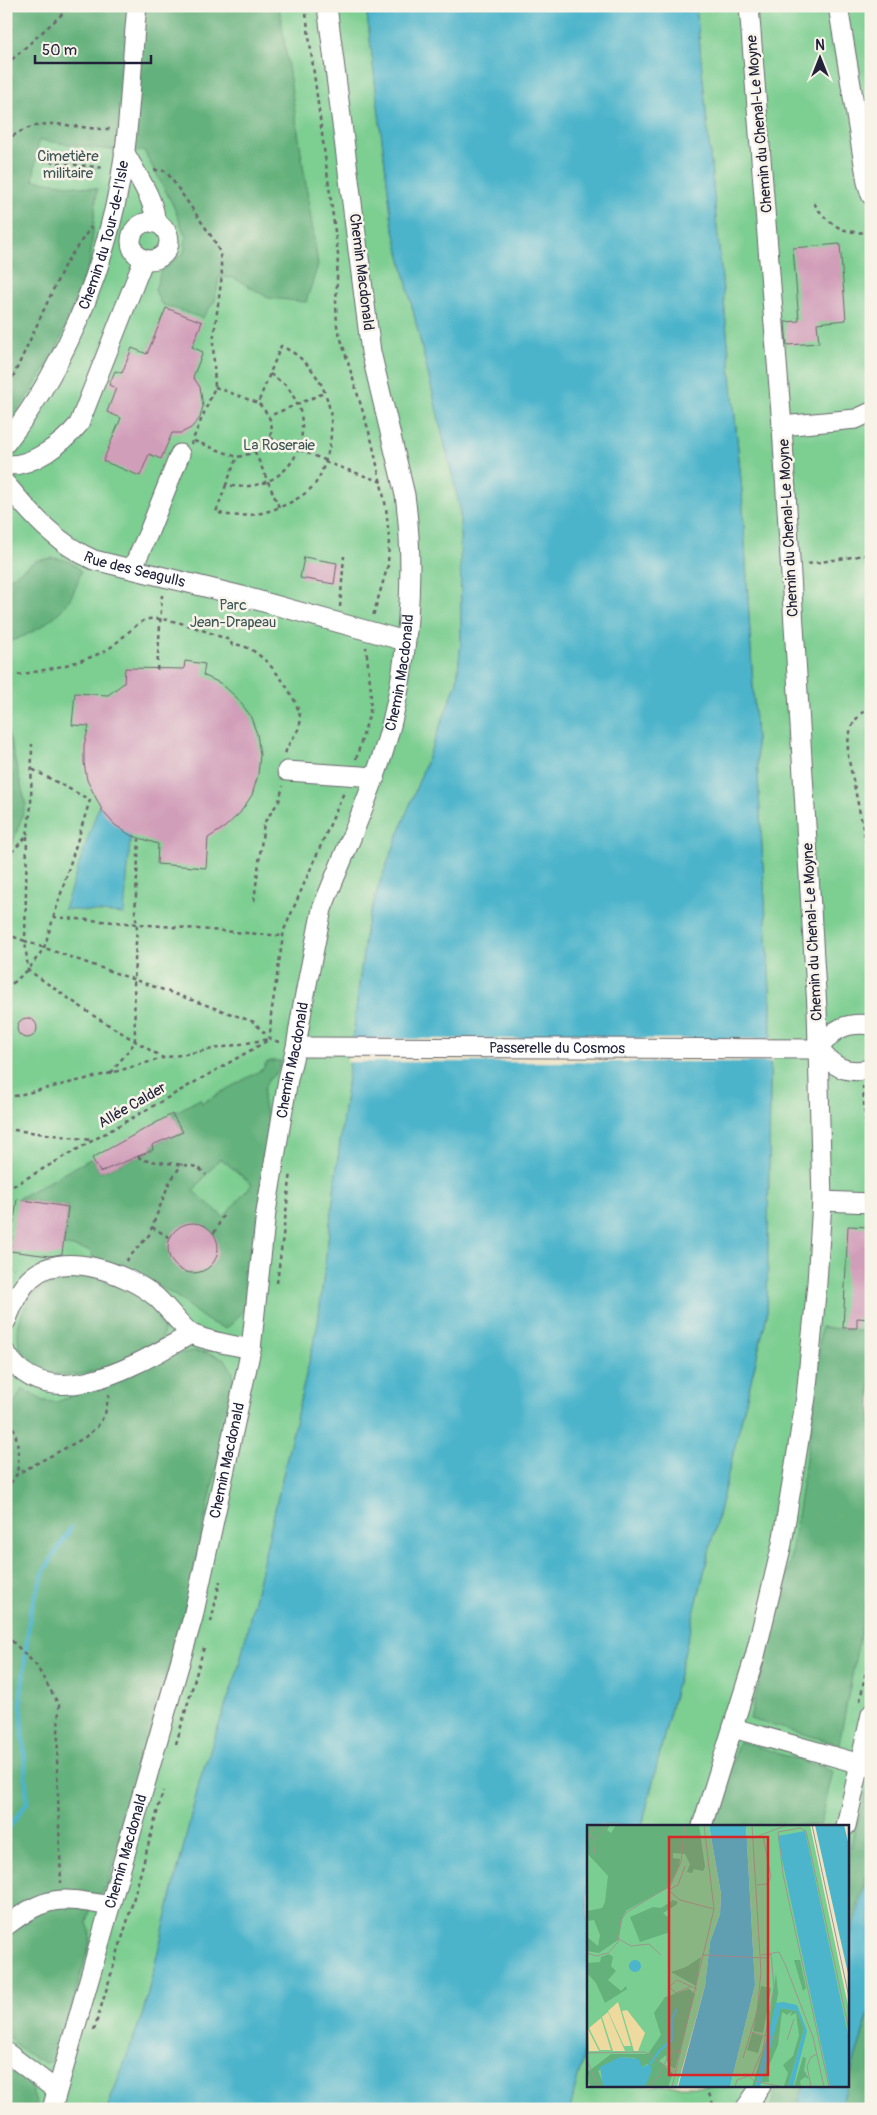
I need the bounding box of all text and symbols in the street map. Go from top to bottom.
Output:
scale bar [35,32,151,64]
north arrow [794,32,844,82]
street label: Chemin du Chenal-Le Moyne [742,34,777,214]
text: N [815,37,825,54]
text: 50 m [42,41,77,60]
park label: Cimetière militaire [37,147,99,183]
street label: Chemin du Tour-de-l'Isle [74,159,133,313]
street label: Chemin Macdonald [345,212,378,332]
park label: La Roseraie [243,436,316,455]
street label: Chemin du Chenal-Le Moyne [774,438,803,618]
street label: Rue des Seagulls [80,547,187,592]
park label: Parc Jean-Drapeau [190,596,276,632]
street label: Chemin Macdonald [381,614,418,733]
street label: Chemin du Chenal-Le Moyne [798,842,827,1022]
street label: Chemin Macdonald [273,1001,313,1120]
street label: Passerelle du Cosmos [489,1039,625,1058]
street label: Allée Calder [95,1078,170,1133]
street label: Chemin Macdonald [206,1401,249,1520]
street label: Chemin Macdonald [101,1792,152,1911]
inset map [587,1825,850,2088]

